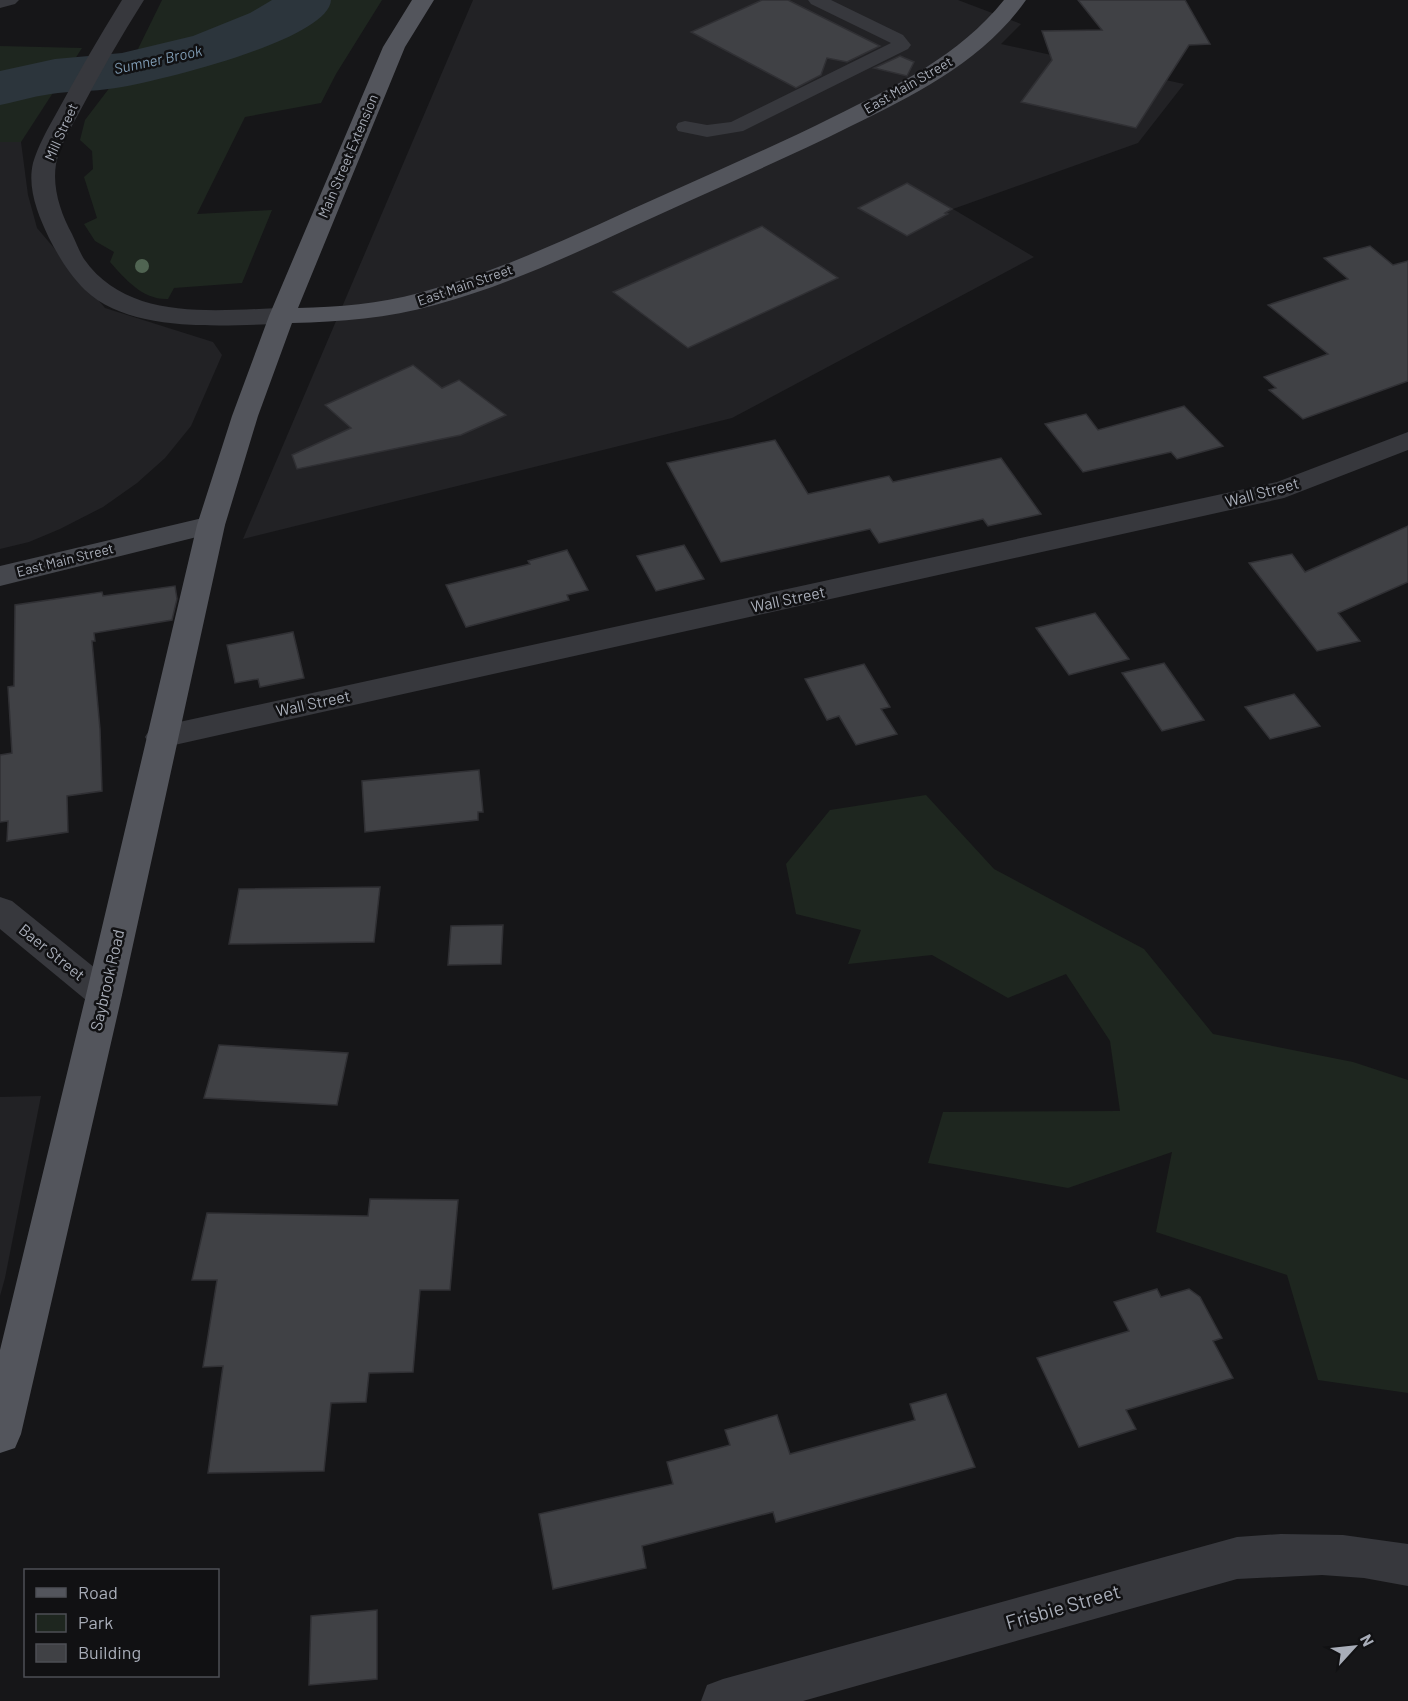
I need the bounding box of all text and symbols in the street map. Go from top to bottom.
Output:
water label: Sumner Brook [112,41,204,77]
street label: East Main Street [860,52,955,117]
street label: Main Street Extension [314,91,381,220]
street label: Mill Street [40,100,81,163]
street label: East Main Street [415,260,515,309]
street label: Wall Street [1223,473,1301,510]
street label: East Main Street [15,539,115,580]
street label: Wall Street [749,581,827,616]
street label: Wall Street [274,685,352,720]
street label: Baer Street [15,919,89,984]
street label: Saybrook Road [86,927,127,1032]
legend [24,1569,219,1677]
street label: Frisbie Street [1003,1578,1123,1634]
text: Road [78,1581,118,1603]
text: Park [78,1611,113,1633]
north arrow [1324,1617,1384,1677]
text: N [1357,1631,1379,1649]
text: Building [78,1641,141,1663]

